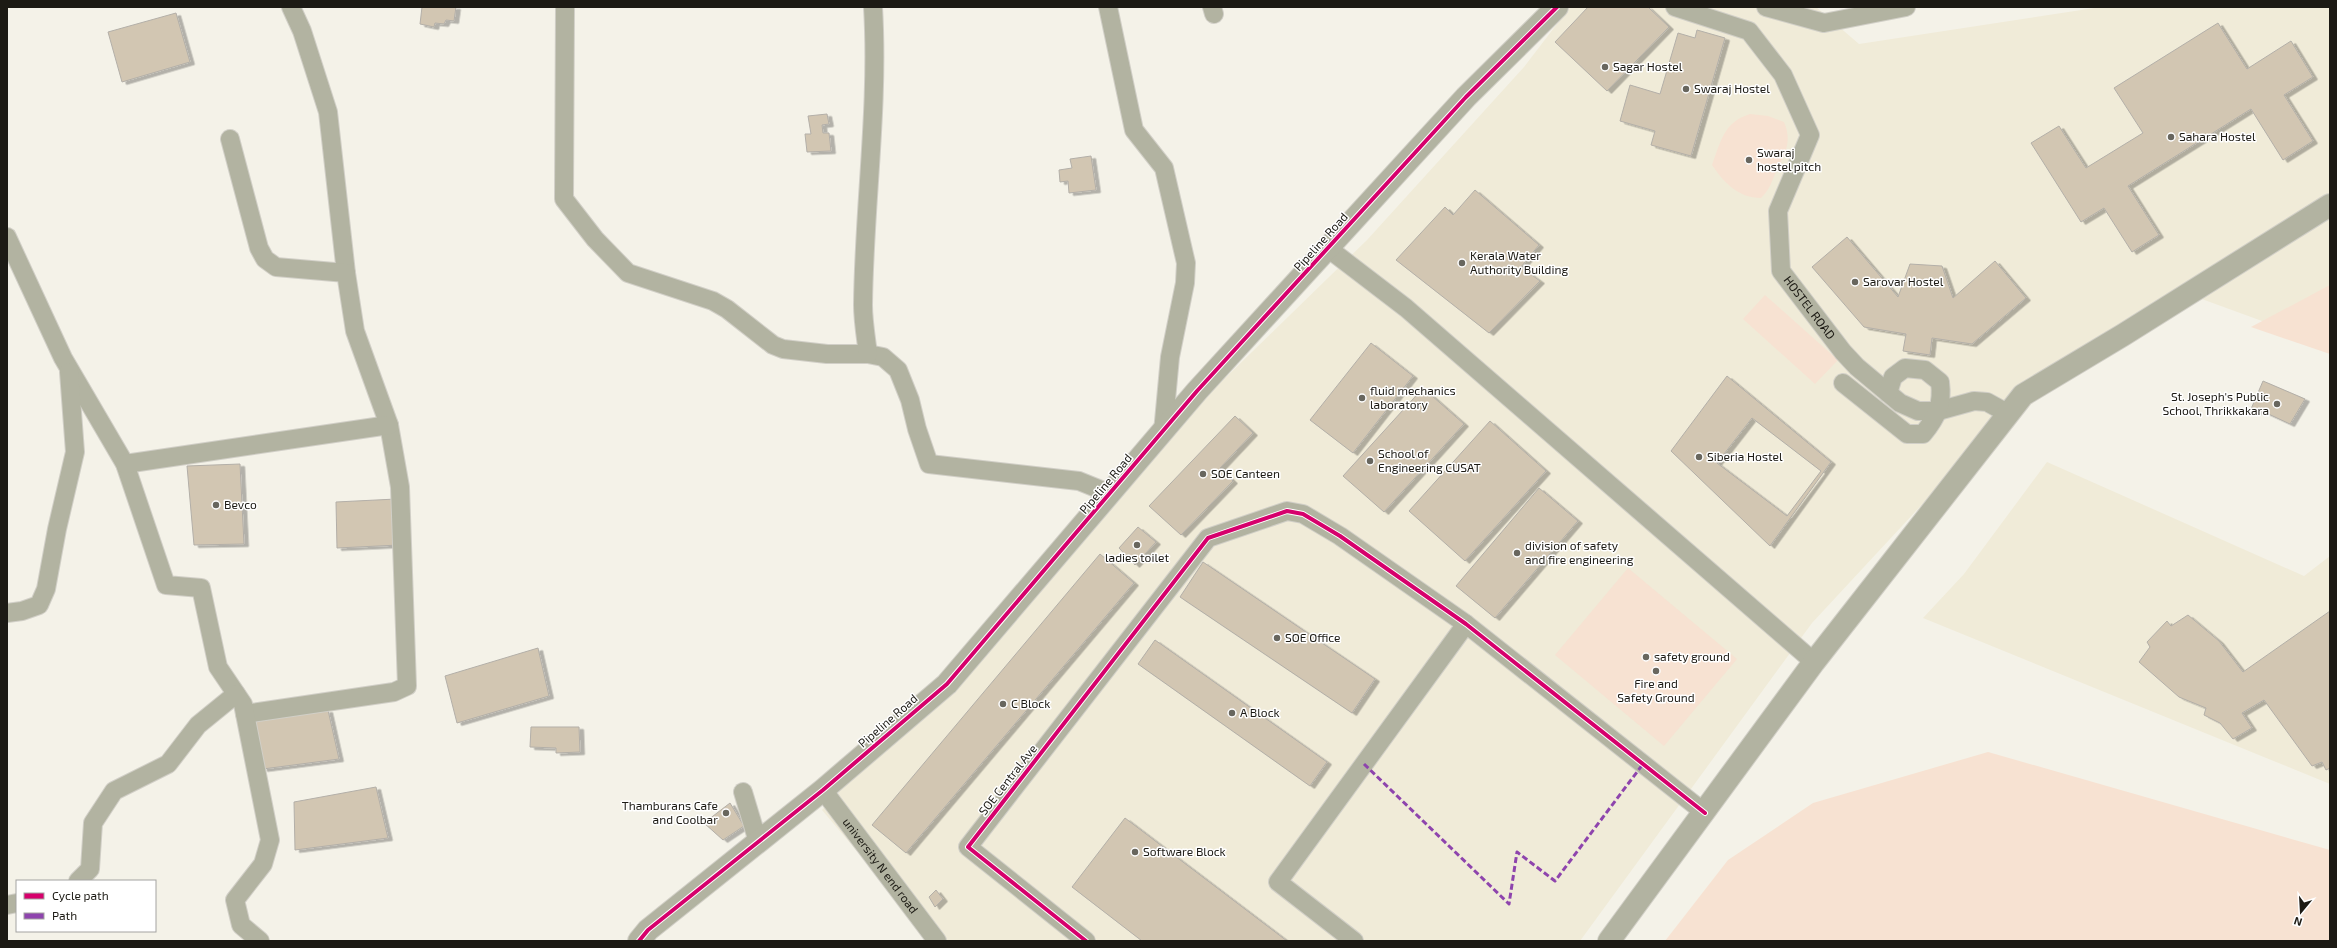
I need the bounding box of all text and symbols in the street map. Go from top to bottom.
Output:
place label: Sagar Hostel [1613,59,1683,73]
marker: Sagar Hostel [1600,62,1610,72]
place label: Swaraj Hostel [1694,81,1770,96]
marker: Swaraj Hostel [1681,84,1691,94]
place label: Sahara Hostel [2179,129,2256,143]
marker: Sahara Hostel [2166,132,2176,142]
place label: Swaraj hostel pitch [1757,145,1821,173]
marker: Swaraj hostel pitch [1744,155,1754,165]
street label: Pipeline Road [1290,209,1350,273]
place label: Kerala Water Authority Building [1470,248,1568,276]
marker: Kerala Water Authority Building [1457,258,1467,268]
street label: HOSTEL ROAD [1781,273,1839,342]
place label: Sarovar Hostel [1863,274,1944,288]
marker: Sarovar Hostel [1850,277,1860,287]
place label: fluid mechanics laboratory [1370,383,1456,411]
place label: St. Joseph's Public School, Thrikkakara [2162,389,2269,417]
marker: fluid mechanics laboratory [1357,393,1367,403]
marker: St. Joseph's Public School, Thrikkakara [2272,399,2282,409]
place label: School of Engineering CUSAT [1378,446,1481,474]
place label: Siberia Hostel [1707,449,1783,463]
street label: Pipeline Road [1076,451,1134,516]
marker: Siberia Hostel [1694,452,1704,462]
marker: School of Engineering CUSAT [1365,456,1375,466]
place label: SOE Canteen [1211,466,1280,480]
marker: SOE Canteen [1198,469,1208,479]
place label: Bevco [224,497,257,511]
marker: Bevco [211,500,221,510]
place label: division of safety and fire engineering [1525,538,1634,566]
marker: ladies toilet [1132,540,1142,550]
marker: division of safety and fire engineering [1512,548,1522,558]
place label: ladies toilet [1105,550,1169,564]
place label: SOE Office [1285,630,1341,644]
marker: SOE Office [1272,633,1282,643]
place label: safety ground [1654,649,1730,663]
marker: safety ground [1641,652,1651,662]
marker: Fire and Safety Ground [1651,666,1661,676]
place label: Fire and Safety Ground [1617,676,1695,704]
street label: Pipeline Road [855,691,920,750]
place label: C Block [1011,696,1050,710]
marker: C Block [998,699,1008,709]
place label: A Block [1240,705,1280,719]
marker: A Block [1227,708,1237,718]
street label: SOE Central Ave [975,741,1039,818]
place label: Thamburans Cafe and Coolbar [622,798,718,826]
marker: Thamburans Cafe and Coolbar [721,808,731,818]
street label: university N end road [841,815,922,916]
place label: Software Block [1143,844,1226,858]
marker: Software Block [1130,847,1140,857]
legend [16,880,156,932]
text: Cycle path [52,888,109,902]
north arrow [2281,892,2321,932]
text: Path [52,908,77,922]
text: N [2292,915,2304,929]

